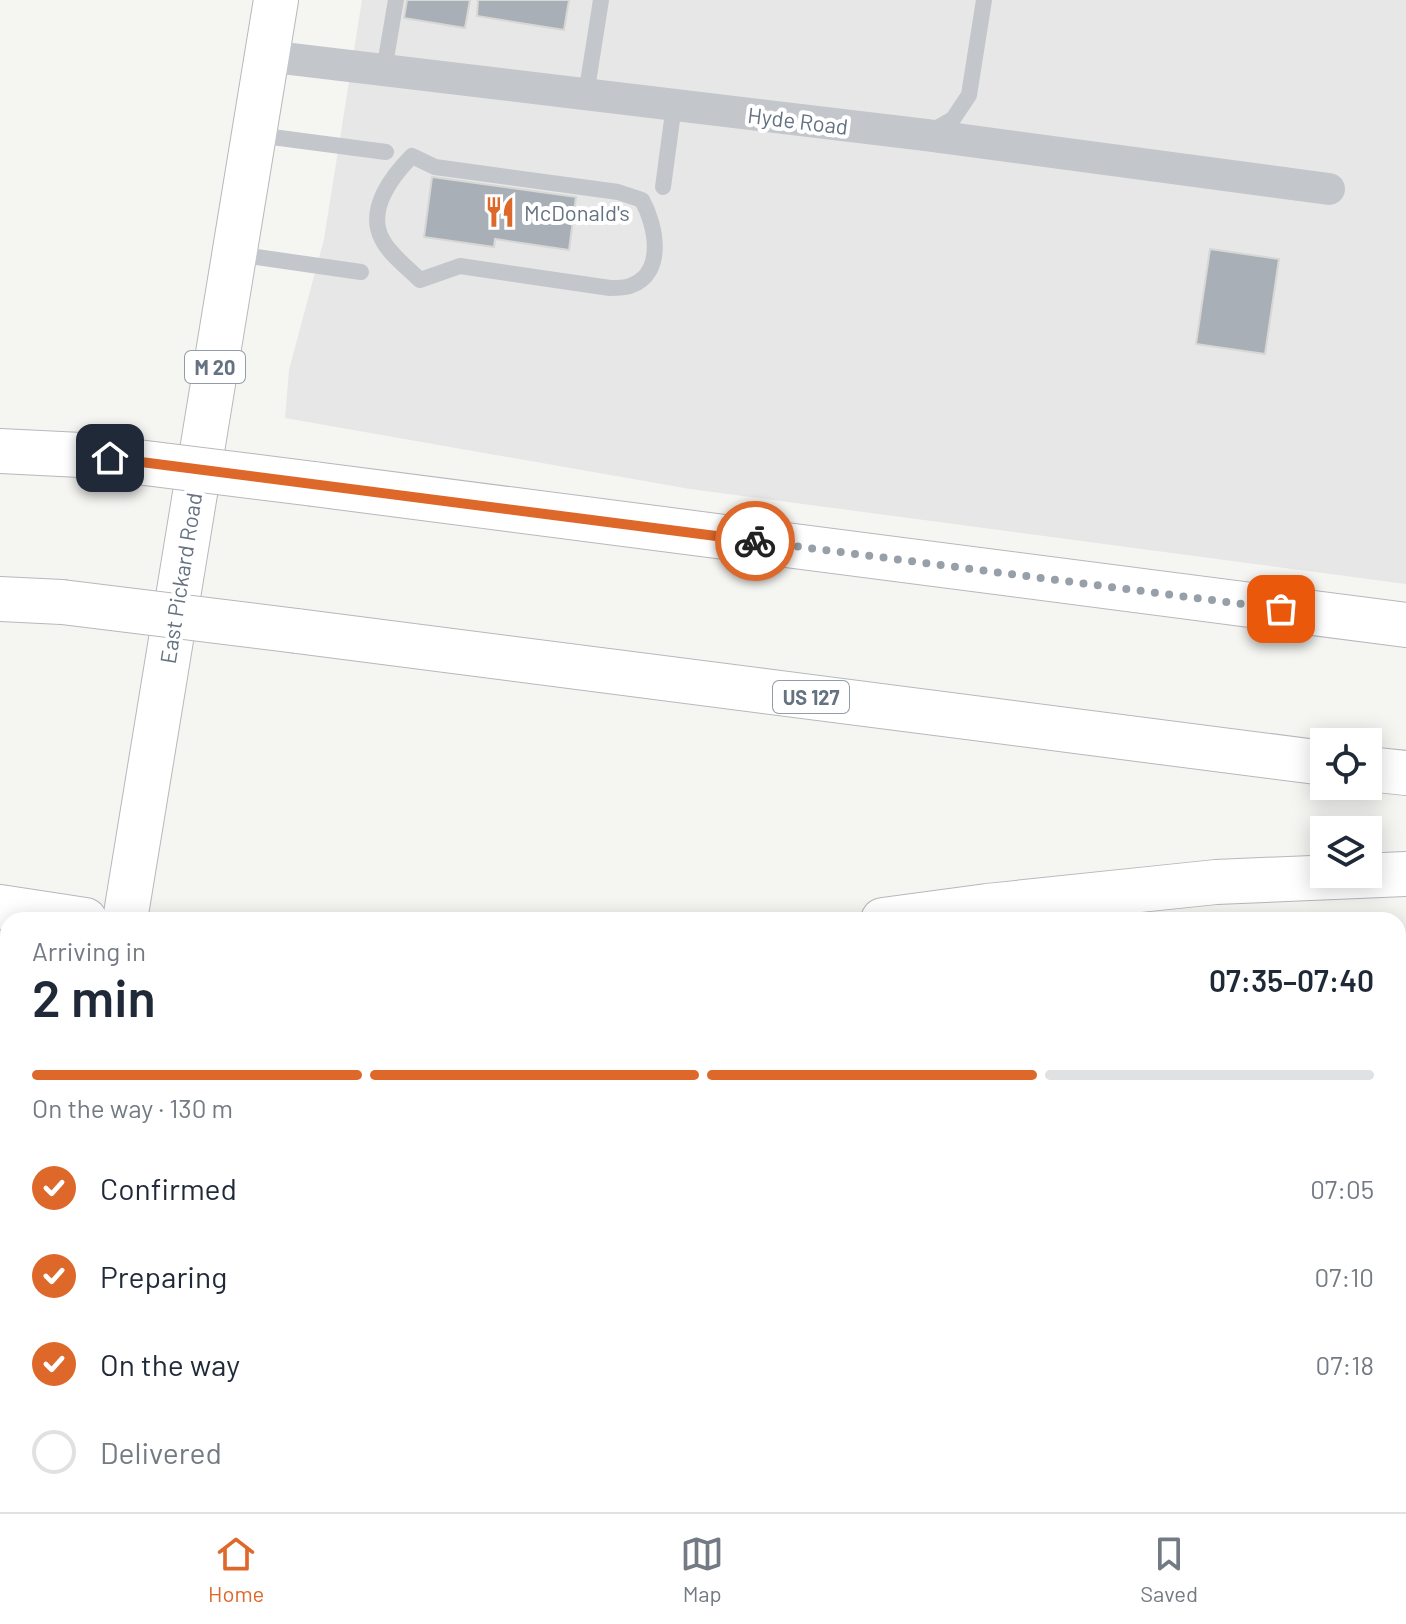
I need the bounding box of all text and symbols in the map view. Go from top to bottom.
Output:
street label: Hyde Road [746,101,850,139]
restaurant icon: McDonald's [483,195,517,229]
place label: McDonald's [524,199,630,225]
road number: M 20 [185,351,245,383]
pin [76,424,144,492]
icon: home [88,436,132,480]
street label: East Pickard Road [154,491,206,665]
courier [715,501,795,581]
icon: bike [733,519,777,563]
pin [1247,575,1315,643]
icon: bag [1259,587,1303,631]
road number: US 127 [773,681,849,713]
map controls [1310,728,1382,888]
button: locate [1310,728,1382,800]
button: layers [1310,816,1382,888]
text: Arriving in [32,935,146,966]
text: 07:35–07:40 [1209,962,1374,998]
text: 2 min [32,965,156,1027]
text: On the way · 130 m [32,1092,233,1123]
icon: check [32,1166,76,1210]
text: Confirmed [100,1170,237,1206]
text: 07:05 [1310,1173,1374,1204]
icon: check [32,1254,76,1298]
text: Preparing [100,1258,227,1294]
text: 07:10 [1314,1261,1374,1292]
icon: check [32,1342,76,1386]
text: On the way [100,1346,240,1382]
text: 07:18 [1316,1349,1374,1380]
text: Delivered [100,1434,222,1470]
tab: Home [208,1532,264,1606]
tab: Map [680,1532,724,1606]
tab: Saved [1140,1532,1198,1606]

